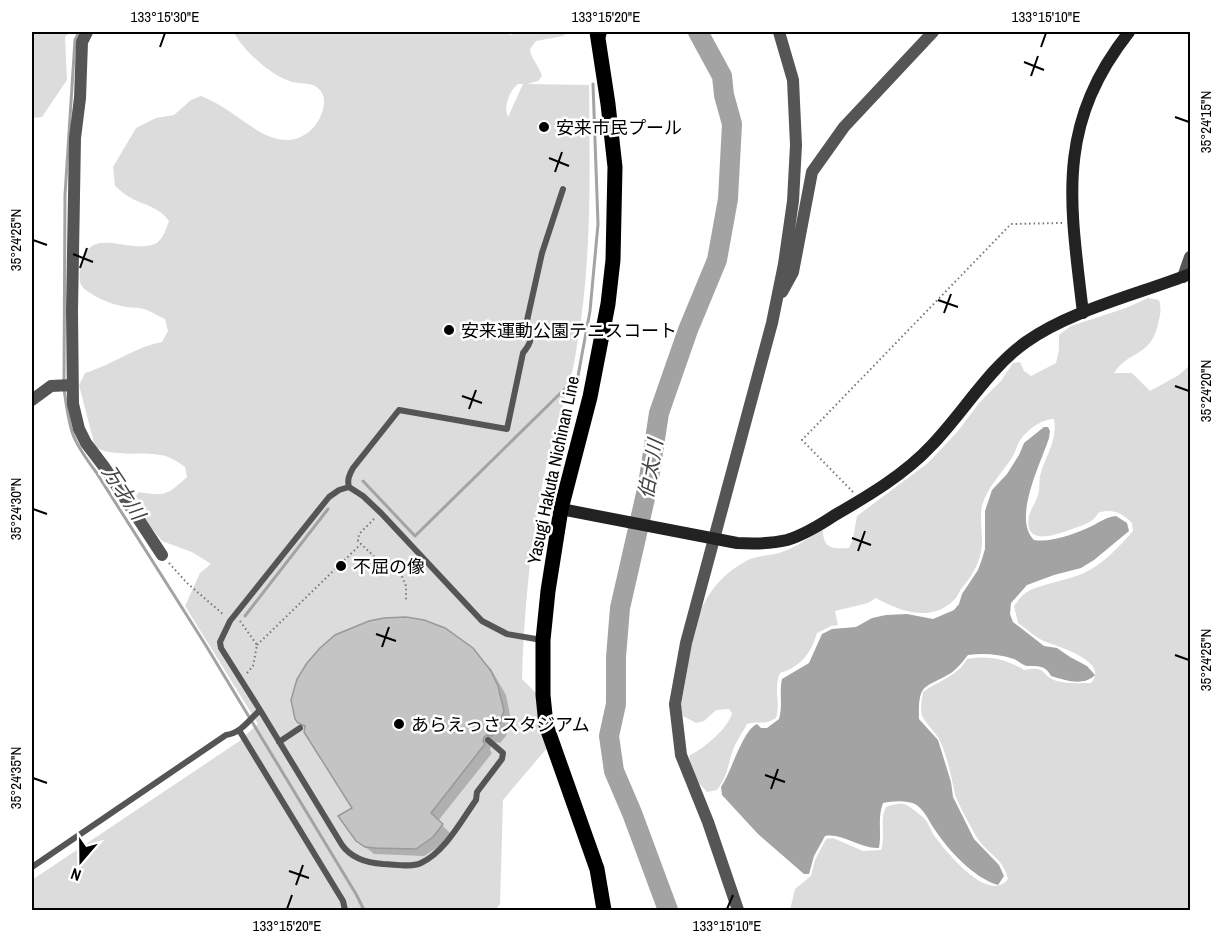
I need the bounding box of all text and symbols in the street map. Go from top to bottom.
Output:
text: 133°15'30"E [131,6,199,27]
text: 133°15'20"E [572,6,640,27]
text: 133°15'10"E [1012,6,1080,27]
text: 35°24'15"N [1195,91,1216,153]
place label: 安来市民プール [556,115,682,140]
marker: 安来市民プール [537,120,551,134]
text: 35°24'25"N [5,209,26,271]
place label: 安来運動公園テニスコート [461,318,677,343]
marker: 安来運動公園テニスコート [442,323,456,337]
text: 35°24'20"N [1195,360,1216,422]
street label: Yasugi Hakuta Nichinan Line [521,374,585,566]
water label: 伯太川 [631,435,669,501]
water label: 万才川 [96,459,153,526]
text: 35°24'30"N [5,478,26,540]
place label: 不屈の像 [353,554,425,579]
marker: 不屈の像 [334,559,348,573]
text: 35°24'25"N [1195,629,1216,691]
place label: あらえっさスタジアム [411,712,590,737]
marker: あらえっさスタジアム [392,717,406,731]
text: 35°24'35"N [5,747,26,809]
north arrow [51,831,111,891]
text: N [68,863,84,887]
text: 133°15'20"E [253,915,321,936]
text: 133°15'10"E [693,915,761,936]

